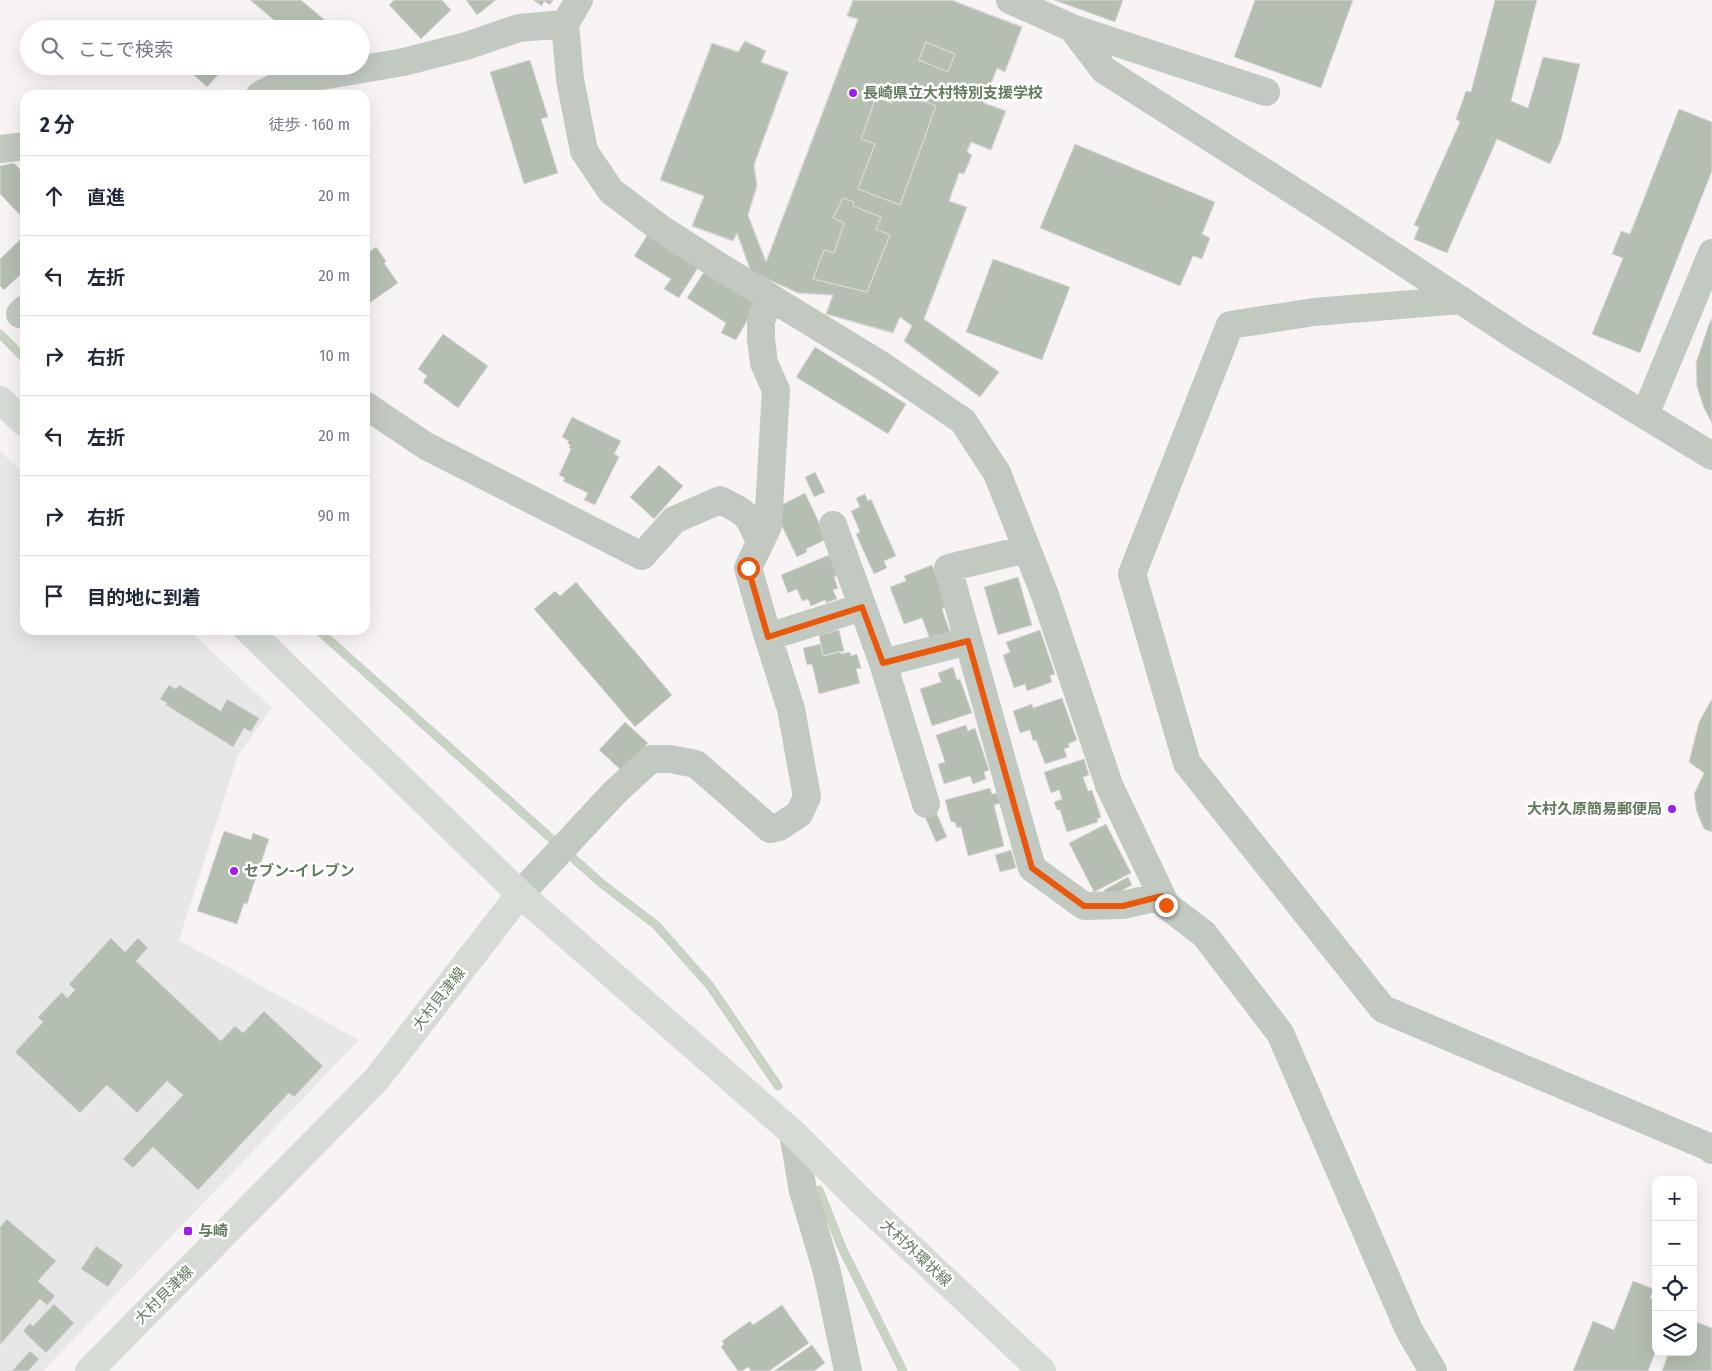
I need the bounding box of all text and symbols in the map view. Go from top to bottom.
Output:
search box [20,20,370,75]
icon: search [38,34,66,62]
text: ここで検索 [78,38,173,61]
place label: 長崎県立大村特別支援学校 [863,84,1043,102]
marker: 長崎県立大村特別支援学校 [847,87,859,99]
text: 2 分 [40,112,75,138]
text: 徒歩 · 160 m [269,115,350,134]
icon: ahead [40,182,68,210]
text: 直進 [87,186,125,209]
text: 20 m [319,186,350,205]
icon: left [40,262,68,290]
text: 左折 [87,266,125,289]
text: 20 m [319,266,350,285]
icon: right [40,342,68,370]
text: 右折 [87,346,125,369]
text: 10 m [319,346,350,365]
icon: left [40,422,68,450]
text: 左折 [87,426,125,449]
text: 20 m [319,426,350,445]
icon: right [40,502,68,530]
text: 右折 [87,506,125,529]
text: 90 m [318,506,350,525]
route start [737,557,760,580]
icon: arrive [40,582,68,610]
text: 目的地に到着 [87,586,201,609]
place label: 大村久原簡易郵便局 [1527,800,1662,818]
marker: 大村久原簡易郵便局 [1666,803,1678,815]
place label: セブン-イレブン [244,862,355,880]
marker: セブン-イレブン [228,865,240,877]
route end [1155,894,1178,917]
street label: 大村貝津線 [409,964,469,1034]
map controls [1652,1176,1697,1356]
button: + [1652,1176,1697,1221]
street label: 大村外環状線 [877,1216,955,1290]
button: − [1652,1221,1697,1266]
place label: 与崎 [198,1222,228,1240]
marker: 与崎 [182,1225,194,1237]
street label: 大村貝津線 [131,1262,197,1328]
button: locate [1652,1266,1697,1311]
button: layers [1652,1311,1697,1356]

